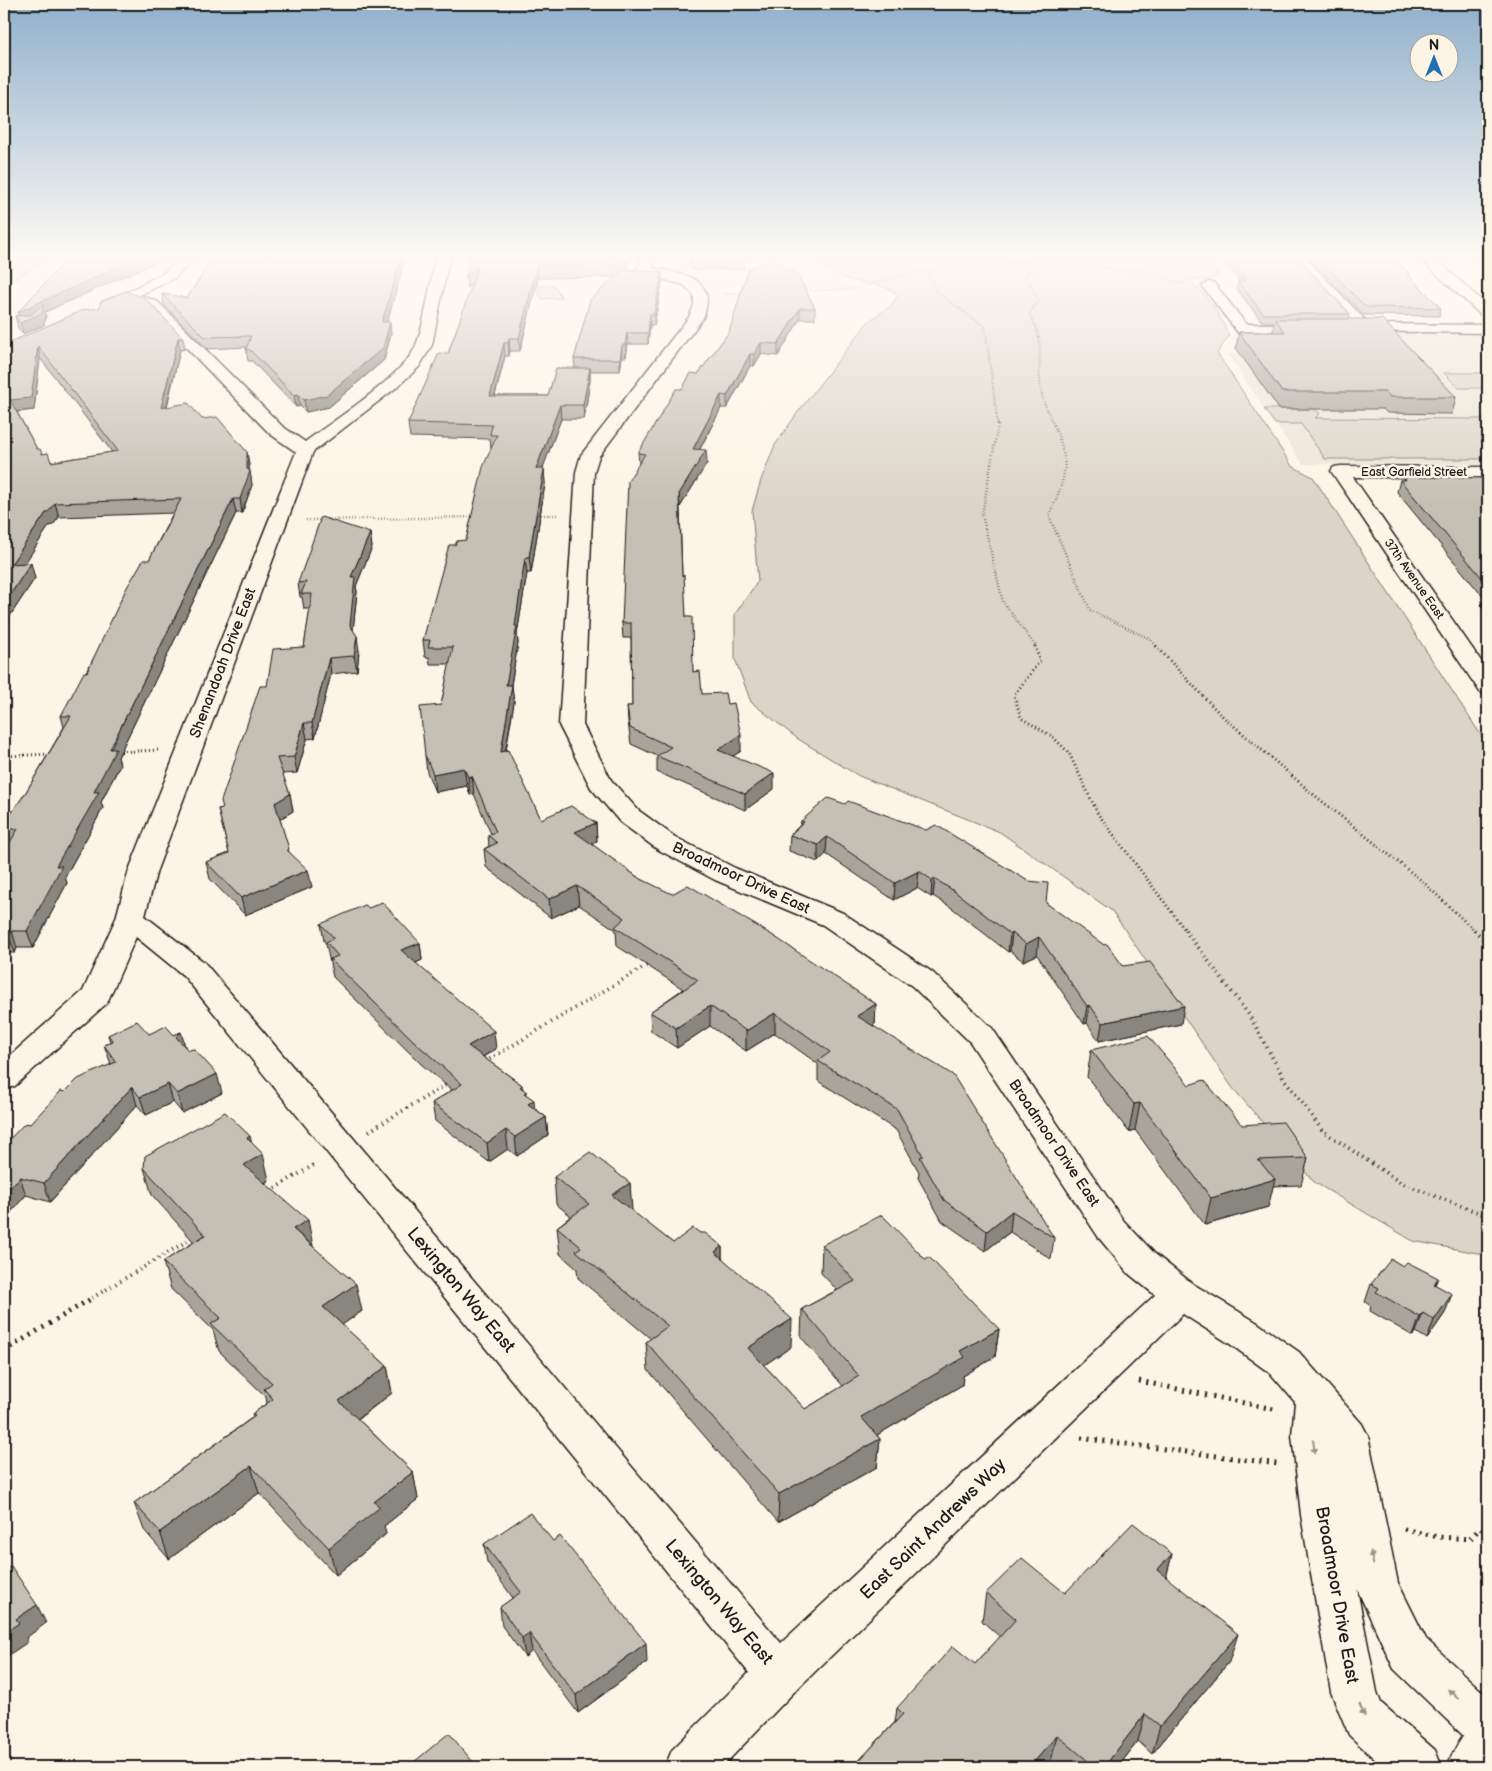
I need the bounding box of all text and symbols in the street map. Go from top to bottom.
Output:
north arrow [1410,32,1460,82]
text: N [1429,37,1439,54]
street label: East Garfield Street [1361,465,1467,480]
street label: 37th Avenue East [1381,536,1447,622]
street label: Shenandoah Drive East [186,585,261,741]
street label: Broadmoor Drive East [669,838,813,918]
street label: Broadmoor Drive East [1004,1076,1104,1211]
street label: Lexington Way East [403,1223,520,1357]
one-way arrow [1310,1440,1318,1456]
street label: East Saint Andrews Way [856,1453,1011,1604]
street label: Broadmoor Drive East [1311,1505,1363,1686]
street label: Lexington Way East [661,1535,778,1669]
one-way arrow [1367,1550,1375,1566]
one-way arrow [1447,1688,1459,1700]
one-way arrow [1358,1703,1366,1717]

